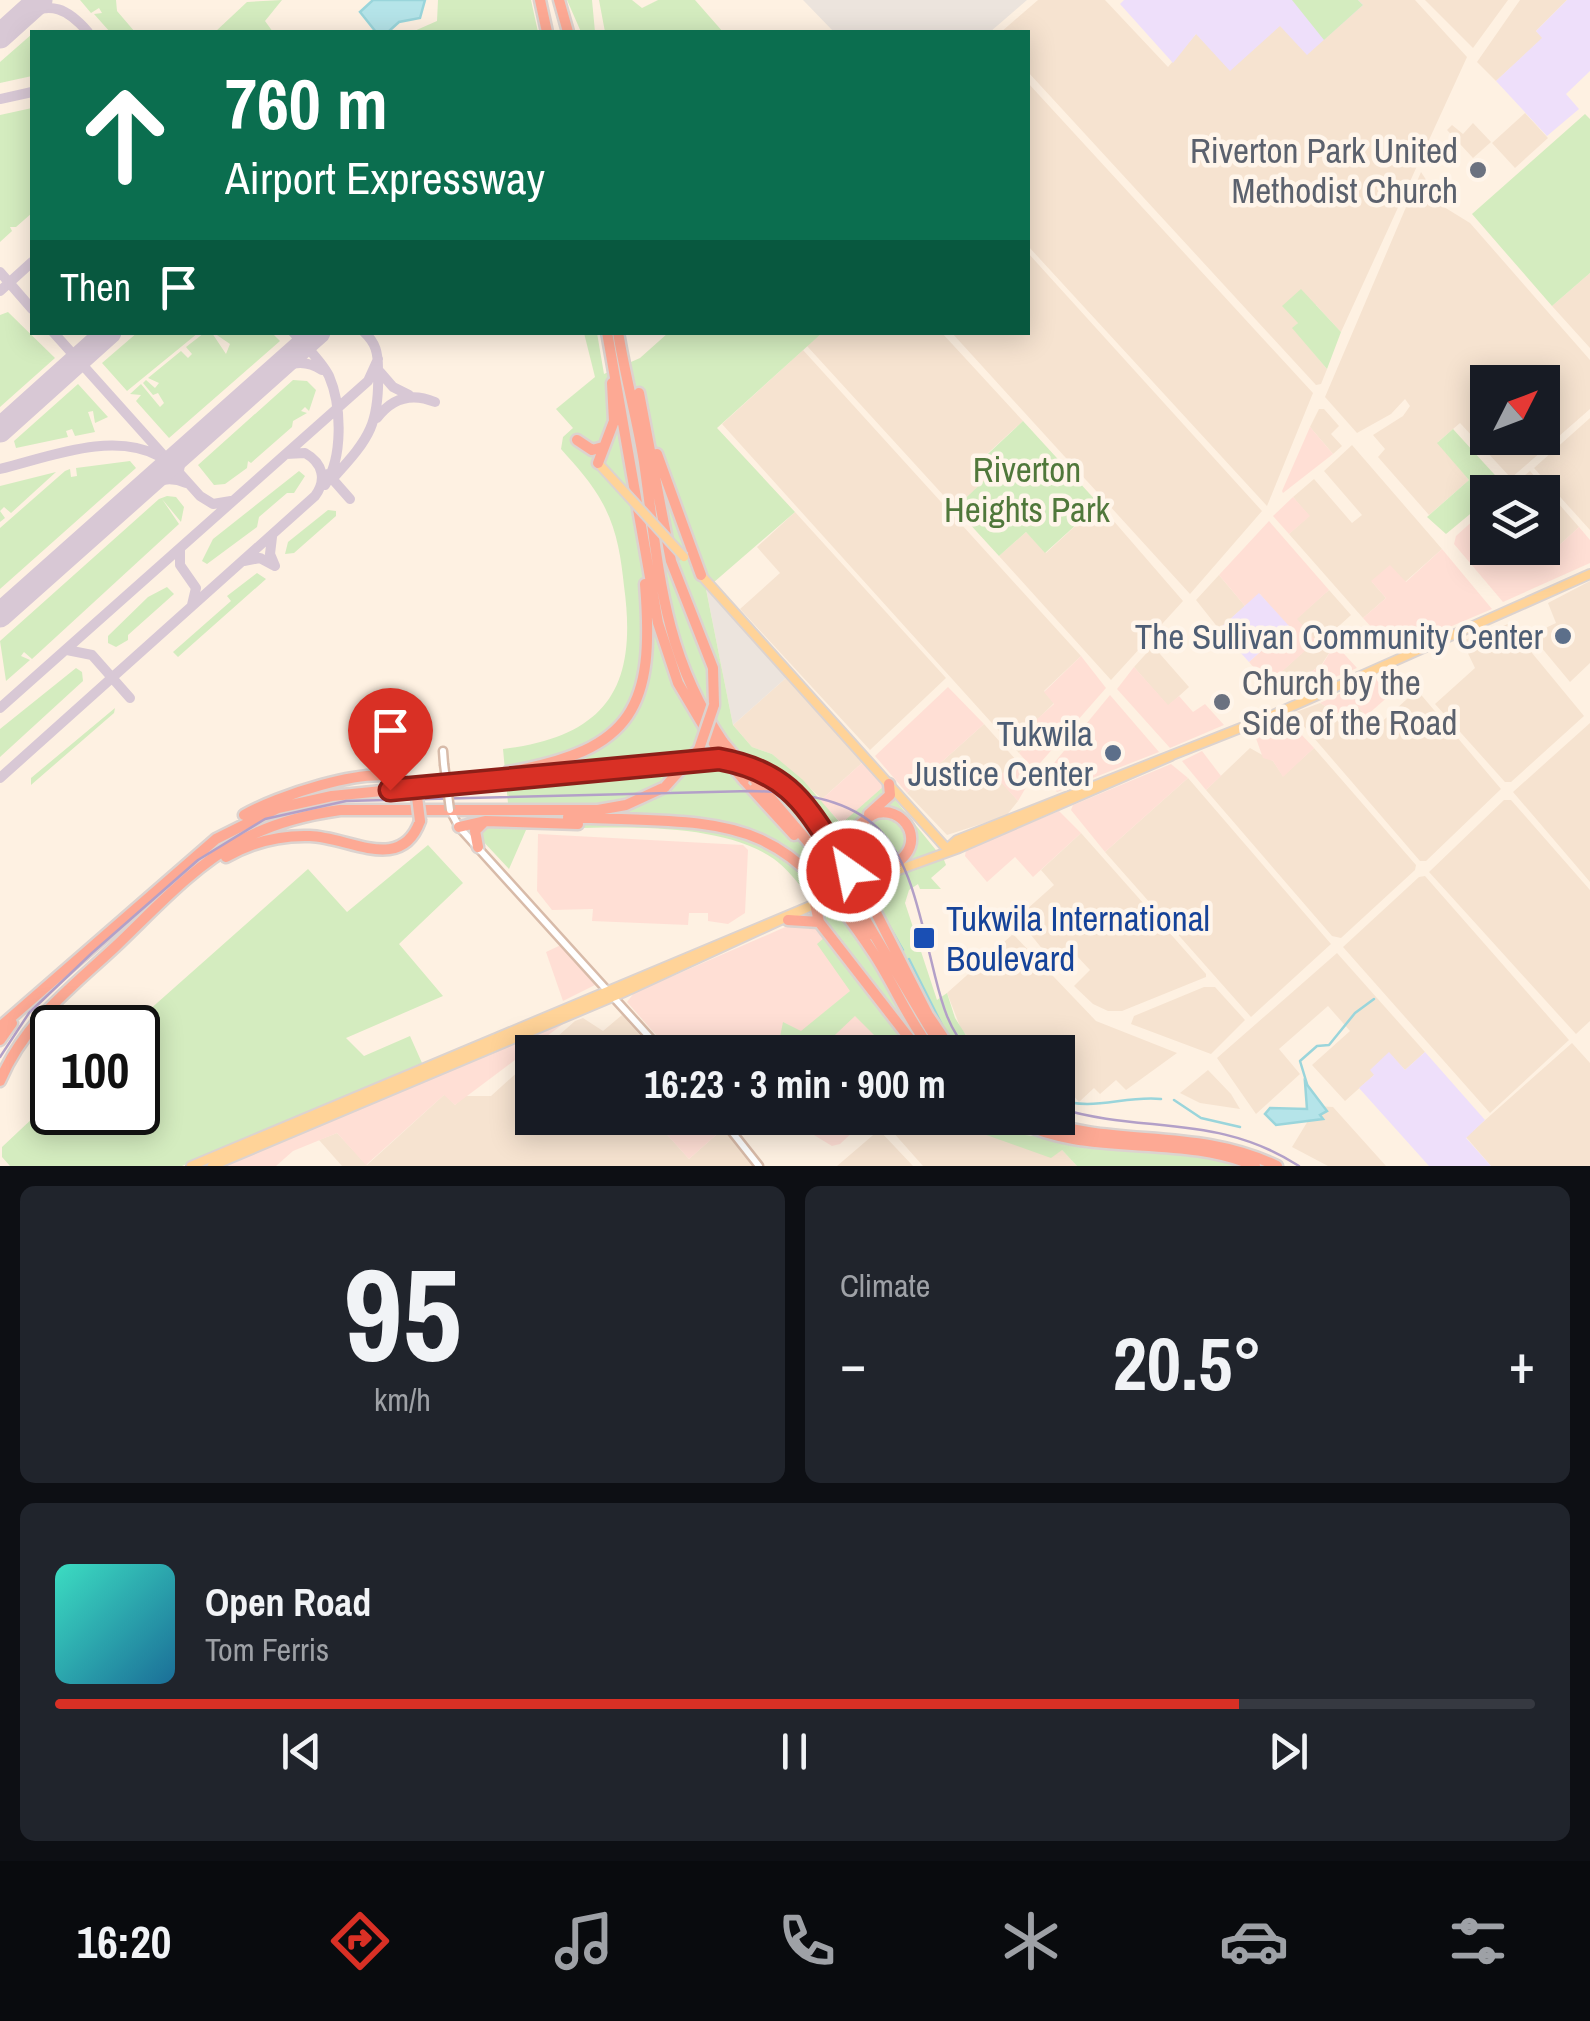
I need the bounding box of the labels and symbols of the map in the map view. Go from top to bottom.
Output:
place label: Riverton Park United Methodist Church [1190,127,1458,214]
marker: Riverton Park United Methodist Church [1467,159,1489,181]
north arrow [1470,365,1560,455]
park label: Riverton Heights Park [944,446,1111,533]
place label: The Sullivan Community Center [1135,613,1543,660]
marker: The Sullivan Community Center [1552,625,1574,647]
place label: Church by the Side of the Road [1242,659,1457,746]
pin [348,688,433,791]
marker: Church by the Side of the Road [1211,691,1233,713]
place label: Tukwila Justice Center [908,710,1093,797]
marker: Tukwila Justice Center [1102,742,1124,764]
position arrow [797,819,901,923]
place label: Tukwila International Boulevard [946,895,1210,982]
marker: Tukwila International Boulevard [911,925,937,951]
speed limit sign: 100 [30,1005,160,1135]

